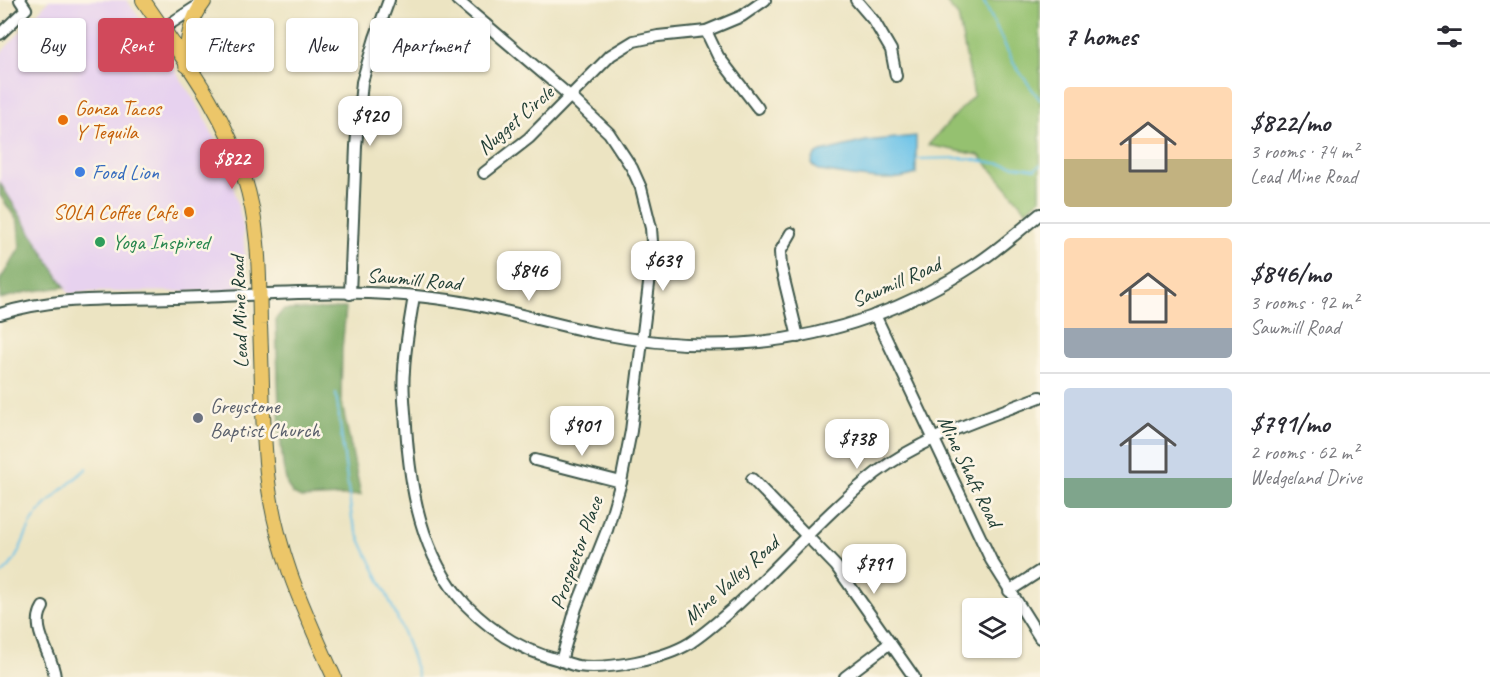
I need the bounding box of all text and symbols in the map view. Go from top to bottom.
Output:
chip: Buy [18,18,86,72]
chip: Rent [98,18,174,72]
chip: Filters [186,18,274,72]
chip: New [286,18,358,72]
chip: Apartment [370,18,490,72]
text: 7 homes [1064,20,1137,53]
icon: filters [1433,20,1466,53]
street label: Nugget Circle [471,78,560,160]
place label: Gonza Tacos Y Tequila [75,95,163,145]
pin: $920 [334,96,406,147]
text: $920 [352,103,388,128]
text: $822/mo [1250,106,1330,139]
icon: home [1112,111,1184,183]
marker: Gonza Tacos Y Tequila [56,113,70,127]
pin: $822 [196,139,268,190]
text: 3 rooms · 74 m² [1250,139,1358,164]
text: $822 [214,146,250,171]
place label: Food Lion [92,159,160,185]
text: Lead Mine Road [1250,164,1357,189]
marker: Food Lion [73,165,87,179]
place label: SOLA Coffee Cafe [53,199,178,225]
marker: SOLA Coffee Cafe [182,205,196,219]
place label: Yoga Inspired [112,229,212,255]
marker: Yoga Inspired [93,235,107,249]
pin: $639 [627,241,699,292]
text: $639 [645,248,681,273]
street label: Sawmill Road [847,249,948,313]
pin: $846 [493,251,565,302]
street label: Lead Mine Road [224,253,254,369]
text: $846/mo [1250,257,1331,290]
text: $846 [511,258,547,283]
street label: Sawmill Road [366,262,466,296]
icon: home [1112,262,1184,334]
text: 3 rooms · 92 m² [1250,290,1358,315]
text: Sawmill Road [1250,315,1340,340]
place label: Greystone Baptist Church [210,393,321,443]
pin: $901 [546,406,618,457]
text: $791/mo [1250,407,1330,440]
marker: Greystone Baptist Church [191,411,205,425]
street label: Mine Shaft Road [932,411,1010,534]
icon: home [1112,412,1184,484]
text: $901 [564,413,600,438]
pin: $738 [821,419,893,470]
text: $738 [839,426,875,451]
text: 2 rooms · 62 m² [1250,440,1358,465]
text: Wedgeland Drive [1250,465,1362,490]
street label: Prospector Place [544,492,609,613]
street label: Mine Valley Road [678,528,787,630]
pin: $791 [838,544,910,595]
text: $791 [856,551,892,576]
map controls [962,598,1022,658]
button: layers [962,598,1022,658]

